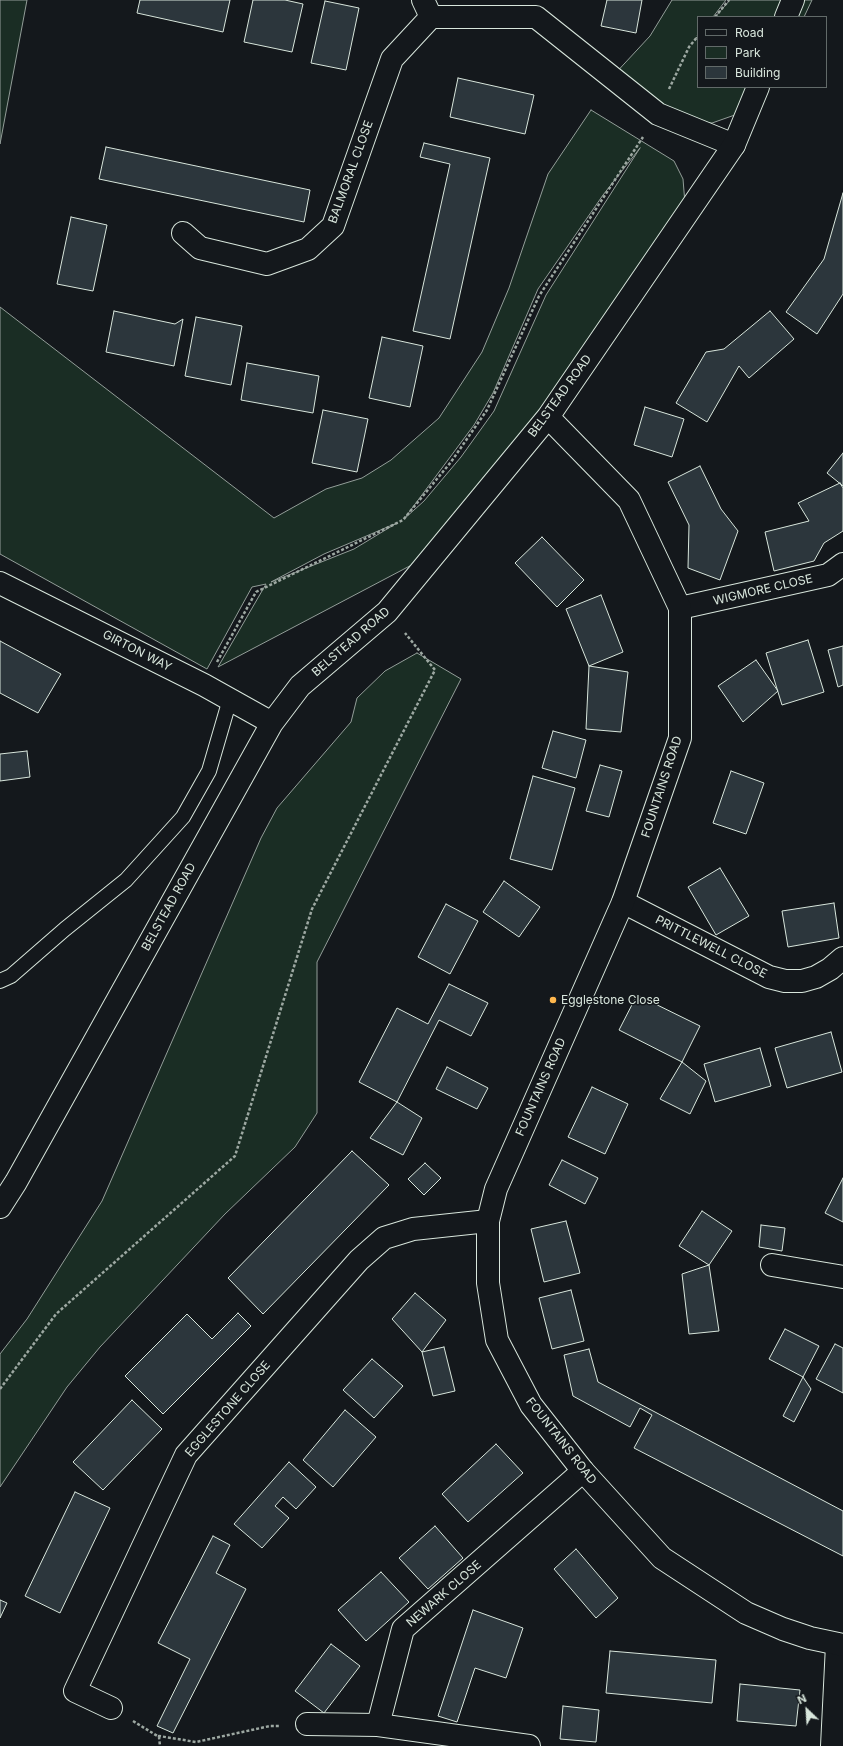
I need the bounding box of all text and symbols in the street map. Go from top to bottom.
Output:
legend [697,16,827,88]
text: Road [735,25,764,40]
text: Park [735,45,761,60]
text: Building [735,65,780,80]
street label: BALMORAL CLOSE [326,119,376,225]
street label: BELSTEAD ROAD [525,352,595,440]
street label: WIGMORE CLOSE [712,572,814,608]
street label: BELSTEAD ROAD [309,604,393,680]
street label: GIRTON WAY [100,627,174,675]
street label: FOUNTAINS ROAD [639,734,685,840]
street label: BELSTEAD ROAD [139,861,199,953]
street label: PRITTLEWELL CLOSE [653,913,769,981]
place label: Egglestone Close [561,993,660,1007]
marker: Egglestone Close [548,995,558,1005]
street label: FOUNTAINS ROAD [513,1036,569,1138]
street label: EGGLESTONE CLOSE [182,1358,274,1460]
street label: FOUNTAINS ROAD [523,1395,599,1487]
street label: NEWARK CLOSE [404,1558,484,1630]
north arrow [787,1690,827,1730]
text: N [795,1691,809,1707]

